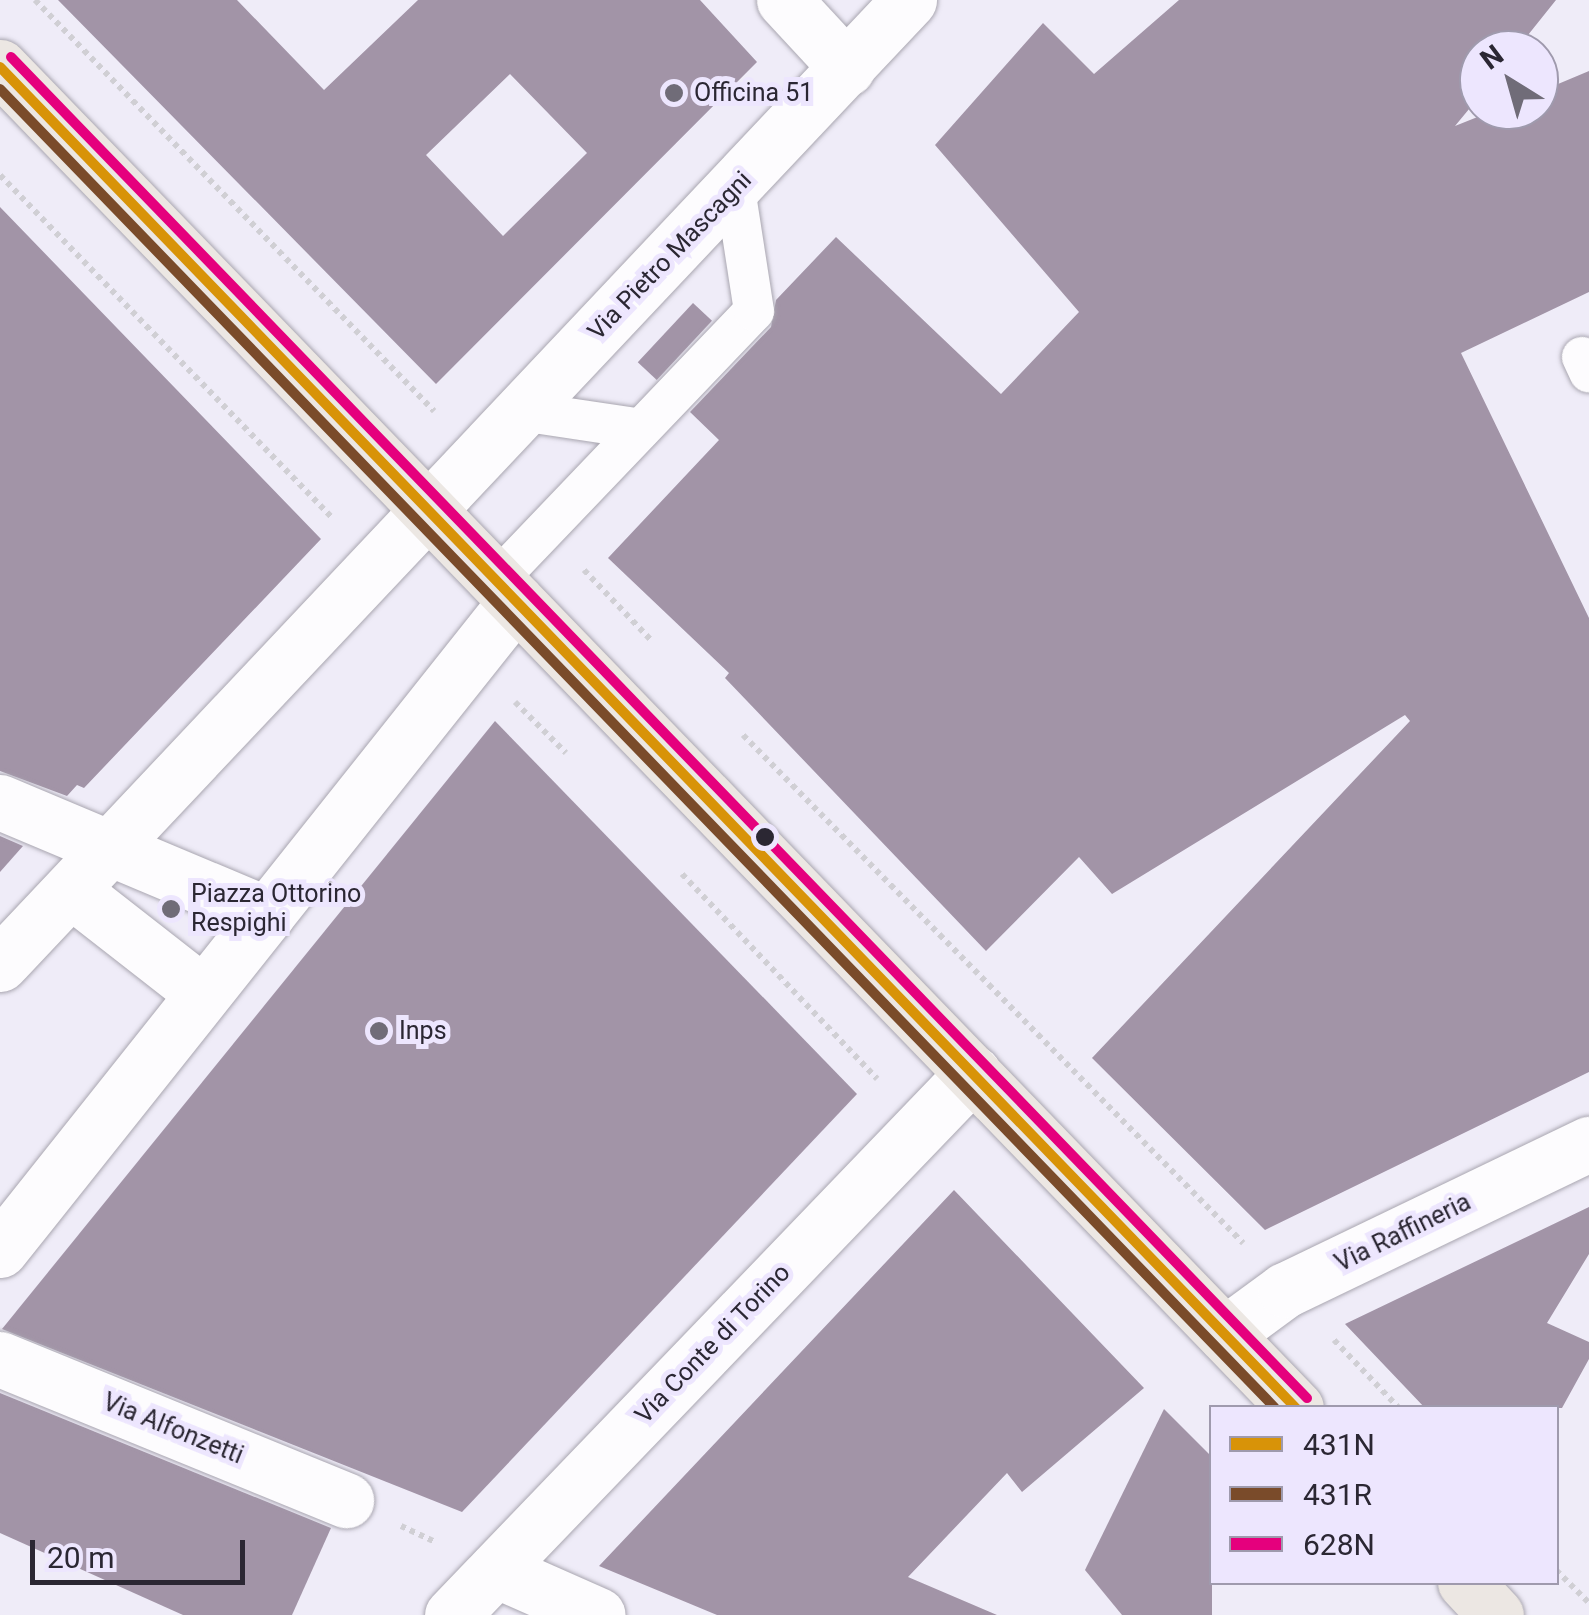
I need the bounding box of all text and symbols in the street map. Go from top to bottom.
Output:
north arrow [1459,30,1559,130]
text: N [1474,38,1510,76]
place label: Officina 51 [694,78,813,108]
marker: Officina 51 [663,82,685,104]
street label: Via Pietro Mascagni [582,165,758,347]
unlabelled marker [755,827,775,847]
place label: Piazza Ottorino Respighi [191,880,361,939]
marker: Piazza Ottorino Respighi [160,898,182,920]
place label: Inps [399,1016,447,1046]
marker: Inps [368,1020,390,1042]
street label: Via Raffineria [1330,1187,1476,1279]
street label: Via Conte di Torino [629,1258,797,1430]
street label: Via Alfonzetti [98,1387,248,1471]
legend [1209,1405,1559,1585]
text: 431N [1303,1427,1375,1462]
text: 431R [1303,1477,1372,1512]
scale bar [35,1520,250,1582]
text: 628N [1303,1527,1375,1562]
text: 20 m [47,1540,114,1575]

